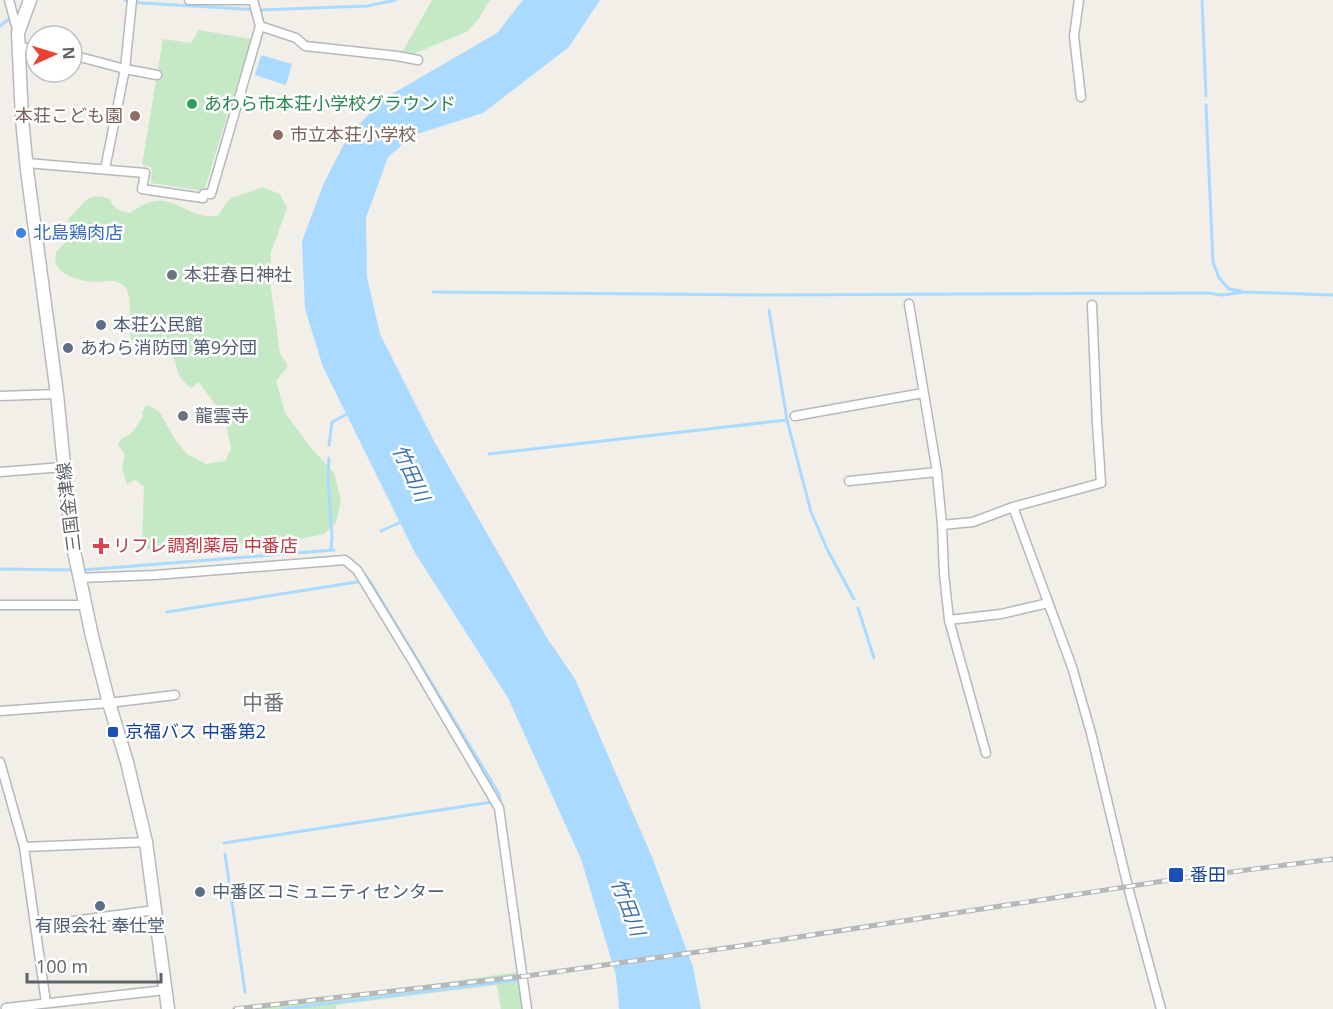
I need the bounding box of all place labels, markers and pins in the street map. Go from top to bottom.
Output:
place label: あわら市本荘小学校グラウンド [204,91,456,115]
marker: あわら市本荘小学校グラウンド [185,97,199,111]
place label: 本荘こども園 [15,103,123,127]
marker: 本荘こども園 [128,109,142,123]
place label: 市立本荘小学校 [290,122,416,146]
marker: 市立本荘小学校 [271,128,285,142]
place label: 北島鶏肉店 [33,220,123,244]
marker: 北島鶏肉店 [14,226,28,240]
place label: 本荘春日神社 [184,262,292,286]
marker: 本荘春日神社 [165,268,179,282]
place label: 本荘公民館 [113,312,203,336]
marker: 本荘公民館 [94,318,108,332]
place label: あわら消防団 第9分団 [80,335,257,359]
marker: あわら消防団 第9分団 [61,341,75,355]
place label: 龍雲寺 [195,403,249,427]
marker: 龍雲寺 [176,409,190,423]
place label: リフレ調剤薬局 中番店 [113,533,298,557]
marker: リフレ調剤薬局 中番店 [94,539,108,553]
place label: 京福バス 中番第2 [125,719,266,743]
marker: 京福バス 中番第2 [106,725,120,739]
place label: 番田 [1190,862,1226,886]
marker: 番田 [1167,866,1185,884]
place label: 中番区コミュニティセンター [212,879,445,903]
marker: 中番区コミュニティセンター [193,885,207,899]
marker: 有限会社 奉仕堂 [93,899,107,913]
place label: 有限会社 奉仕堂 [35,913,165,937]

